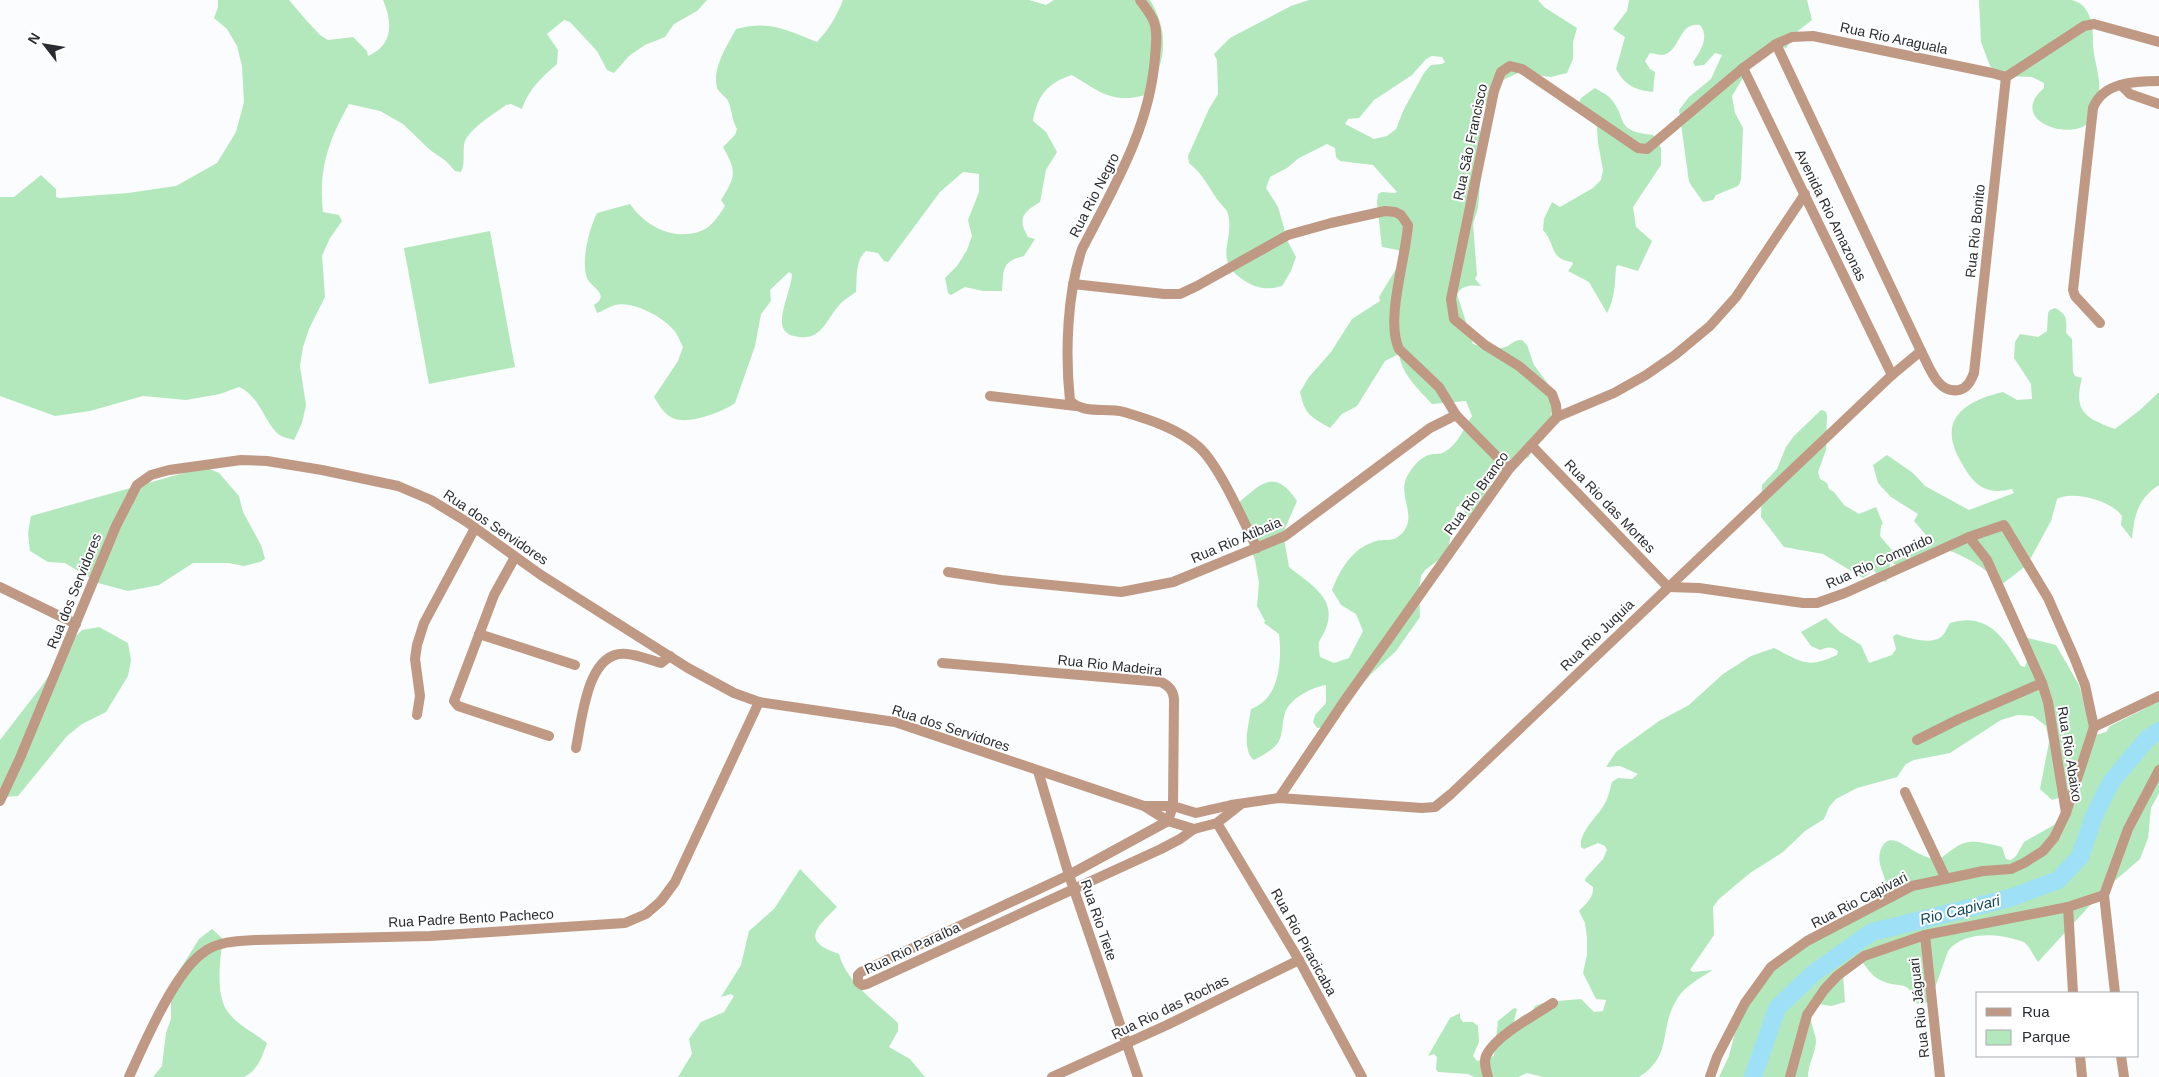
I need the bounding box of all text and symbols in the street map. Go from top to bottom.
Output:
street label: Rua Rio Araguala [1839,19,1950,57]
north arrow [20,20,70,70]
text: N [24,30,43,47]
street label: Rua São Francisco [1450,82,1490,202]
street label: Avenida Rio Amazonas [1792,147,1870,283]
street label: Rua Rio Negro [1066,150,1122,240]
street label: Rua Rio Bonito [1962,183,1988,279]
street label: Rua Rio Branco [1440,448,1512,538]
street label: Rua Rio das Mortes [1561,456,1659,556]
street label: Rua dos Servidores [441,486,551,568]
street label: Rua Rio Atibaia [1188,514,1284,566]
street label: Rua Rio Comprido [1823,530,1935,592]
street label: Rua dos Servidores [44,531,104,651]
street label: Rua Rio Juquia [1557,596,1637,674]
street label: Rua Rio Madeira [1057,652,1163,678]
street label: Rua dos Servidores [890,701,1012,755]
street label: Rua Rio Abaixo [2055,705,2085,803]
street label: Rua Rio Capivari [1808,869,1910,931]
street label: Rua Rio Tiete [1078,877,1120,963]
street label: Rua Rio Piracicaba [1268,886,1340,998]
water label: Rio Capivari [1918,891,2002,928]
street label: Rua Padre Bento Pacheco [388,906,554,930]
street label: Rua Rio Paraíba [862,919,962,977]
street label: Rua Rio Jáguari [1906,957,1932,1059]
street label: Rua Rio das Rochas [1109,972,1231,1042]
legend [1976,992,2139,1057]
text: Rua [2022,1003,2050,1020]
text: Parque [2022,1028,2070,1045]

